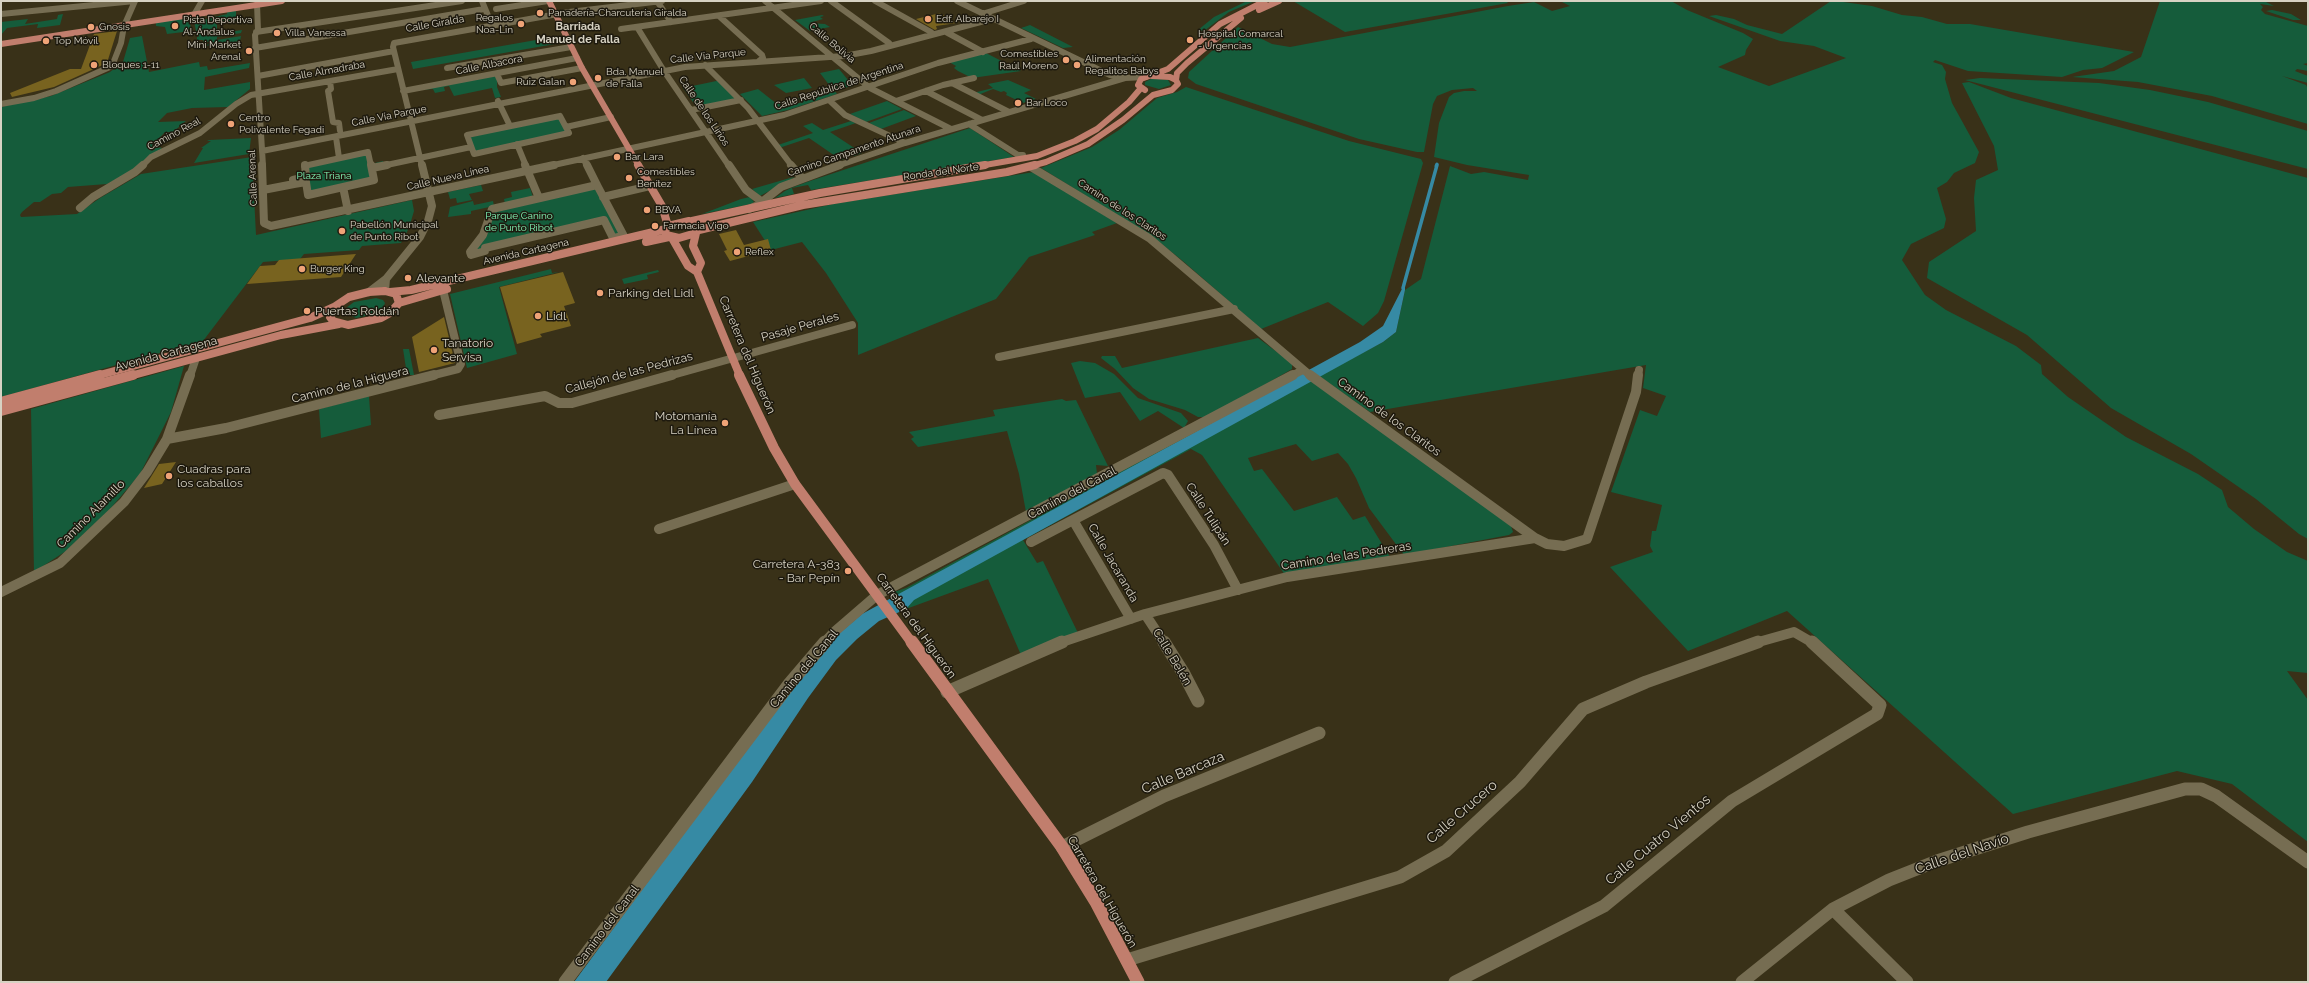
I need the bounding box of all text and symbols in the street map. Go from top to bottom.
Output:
place label: Panadería-Charcutería Giralda [548,7,687,19]
marker: Panadería-Charcutería Giralda [535,8,545,18]
place label: Regalos Noa-Lin [476,12,513,36]
street label: Calle Giralda [405,13,465,35]
place label: Edf. Albarejo I [936,13,999,25]
place label: Pista Deportiva Al-Ándalus [183,14,252,38]
marker: Edf. Albarejo I [923,14,933,24]
marker: Regalos Noa-Lin [516,19,526,29]
district label: Barriada Manuel de Falla [536,20,620,46]
street label: Calle Bolivia [806,20,858,66]
place label: Gnosis [99,21,130,33]
marker: Pista Deportiva Al-Ándalus [170,21,180,31]
marker: Gnosis [86,22,96,32]
place label: Villa Vanessa [285,27,346,39]
marker: Villa Vanessa [272,28,282,38]
place label: Hospital Comarcal - Urgencias [1198,28,1283,52]
place label: Top Móvil [54,35,98,47]
marker: Hospital Comarcal - Urgencias [1185,35,1195,45]
marker: Top Móvil [41,36,51,46]
place label: Mini Market Arenal [188,39,241,62]
marker: Mini Market Arenal [244,46,254,56]
street label: Calle Vía Parque [670,46,746,66]
place label: Comestibles Raúl Moreno [999,48,1058,72]
street label: Calle Albacora [455,53,523,77]
place label: Alimentación Regalitos Babys [1085,53,1159,76]
marker: Comestibles Raúl Moreno [1061,55,1071,65]
street label: Calle Almadraba [288,58,366,84]
place label: Bloques 1-11 [102,59,160,71]
marker: Bloques 1-11 [89,60,99,70]
street label: Calle República de Argentina [773,60,905,112]
marker: Alimentación Regalitos Babys [1072,60,1082,70]
place label: Bda. Manuel de Falla [606,66,663,90]
marker: Bda. Manuel de Falla [593,73,603,83]
street label: Calle de los Lirios [676,74,732,148]
place label: Ruiz Galan [516,76,565,88]
marker: Ruiz Galan [568,77,578,87]
place label: Bar Loco [1026,97,1067,109]
marker: Bar Loco [1013,98,1023,108]
street label: Calle Vía Parque [351,103,427,129]
place label: Centro Polivalente Fegadi [239,112,324,136]
street label: Camino Real [145,115,203,153]
marker: Centro Polivalente Fegadi [226,119,236,129]
street label: Camino Campamento Atunara [786,123,922,179]
street label: Calle Arenal [246,150,260,206]
place label: Bar Lara [625,151,663,163]
marker: Bar Lara [612,152,622,162]
street label: Ronda del Norte [903,161,979,183]
street label: Calle Nueva Línea [406,163,490,193]
place label: Comestibles Benítez [637,166,695,190]
park label: Plaza Triana [297,170,351,182]
marker: Comestibles Benítez [624,173,634,183]
street label: Camino de los Claritos [1075,177,1169,243]
place label: BBVA [655,204,681,216]
marker: BBVA [642,205,652,215]
park label: Parque Canino de Punto Ribot [485,210,553,234]
place label: Pabellón Municipal de Punto Ribot [350,219,438,242]
place label: Farmacia Vigo [663,220,729,232]
marker: Farmacia Vigo [650,221,660,231]
marker: Pabellón Municipal de Punto Ribot [337,226,347,236]
street label: Avenida Cartagena [482,236,570,268]
place label: Reflex [745,246,774,258]
marker: Reflex [732,247,742,257]
place label: Burger King [310,263,365,275]
marker: Burger King [297,264,307,274]
place label: Alevante [416,271,465,285]
marker: Alevante [403,273,413,283]
place label: Parking del Lidl [608,286,694,300]
marker: Parking del Lidl [595,288,605,298]
street label: Carretera del Higuerón [716,294,778,416]
place label: Puertas Roldán [315,304,399,318]
marker: Puertas Roldán [302,306,312,316]
place label: Lidl [546,309,566,323]
street label: Pasaje Perales [759,309,841,345]
marker: Lidl [533,311,543,321]
street label: Avenida Cartagena [113,333,219,375]
place label: Tanatorio Servisa [442,336,493,364]
marker: Tanatorio Servisa [429,345,439,355]
street label: Callejón de las Pedrizas [564,349,694,397]
street label: Camino de la Higuera [290,364,410,406]
street label: Camino de los Claritos [1335,375,1443,459]
place label: Motomanía La Línea [655,409,717,437]
marker: Motomanía La Línea [720,418,730,428]
place label: Cuadras para los caballos [177,462,251,490]
street label: Camino del Canal [1025,464,1119,522]
marker: Cuadras para los caballos [164,471,174,481]
street label: Camino Alamillo [54,477,128,551]
street label: Calle Tulipán [1182,480,1234,548]
street label: Calle Jacaranda [1085,521,1141,605]
street label: Camino de las Pedreras [1280,539,1412,573]
place label: Carretera A-383 - Bar Pepín [753,557,840,585]
marker: Carretera A-383 - Bar Pepín [843,566,853,576]
street label: Carretera del Higuerón [873,570,959,682]
street label: Calle Belén [1149,626,1195,688]
street label: Camino del Canal [767,627,841,711]
street label: Calle Barcaza [1139,748,1227,798]
street label: Calle Crucero [1423,777,1501,847]
street label: Calle Cuatro Vientos [1602,791,1714,889]
street label: Calle del Navío [1913,830,2011,878]
street label: Carretera del Higuerón [1064,834,1140,950]
street label: Camino del Canal [572,883,642,969]

